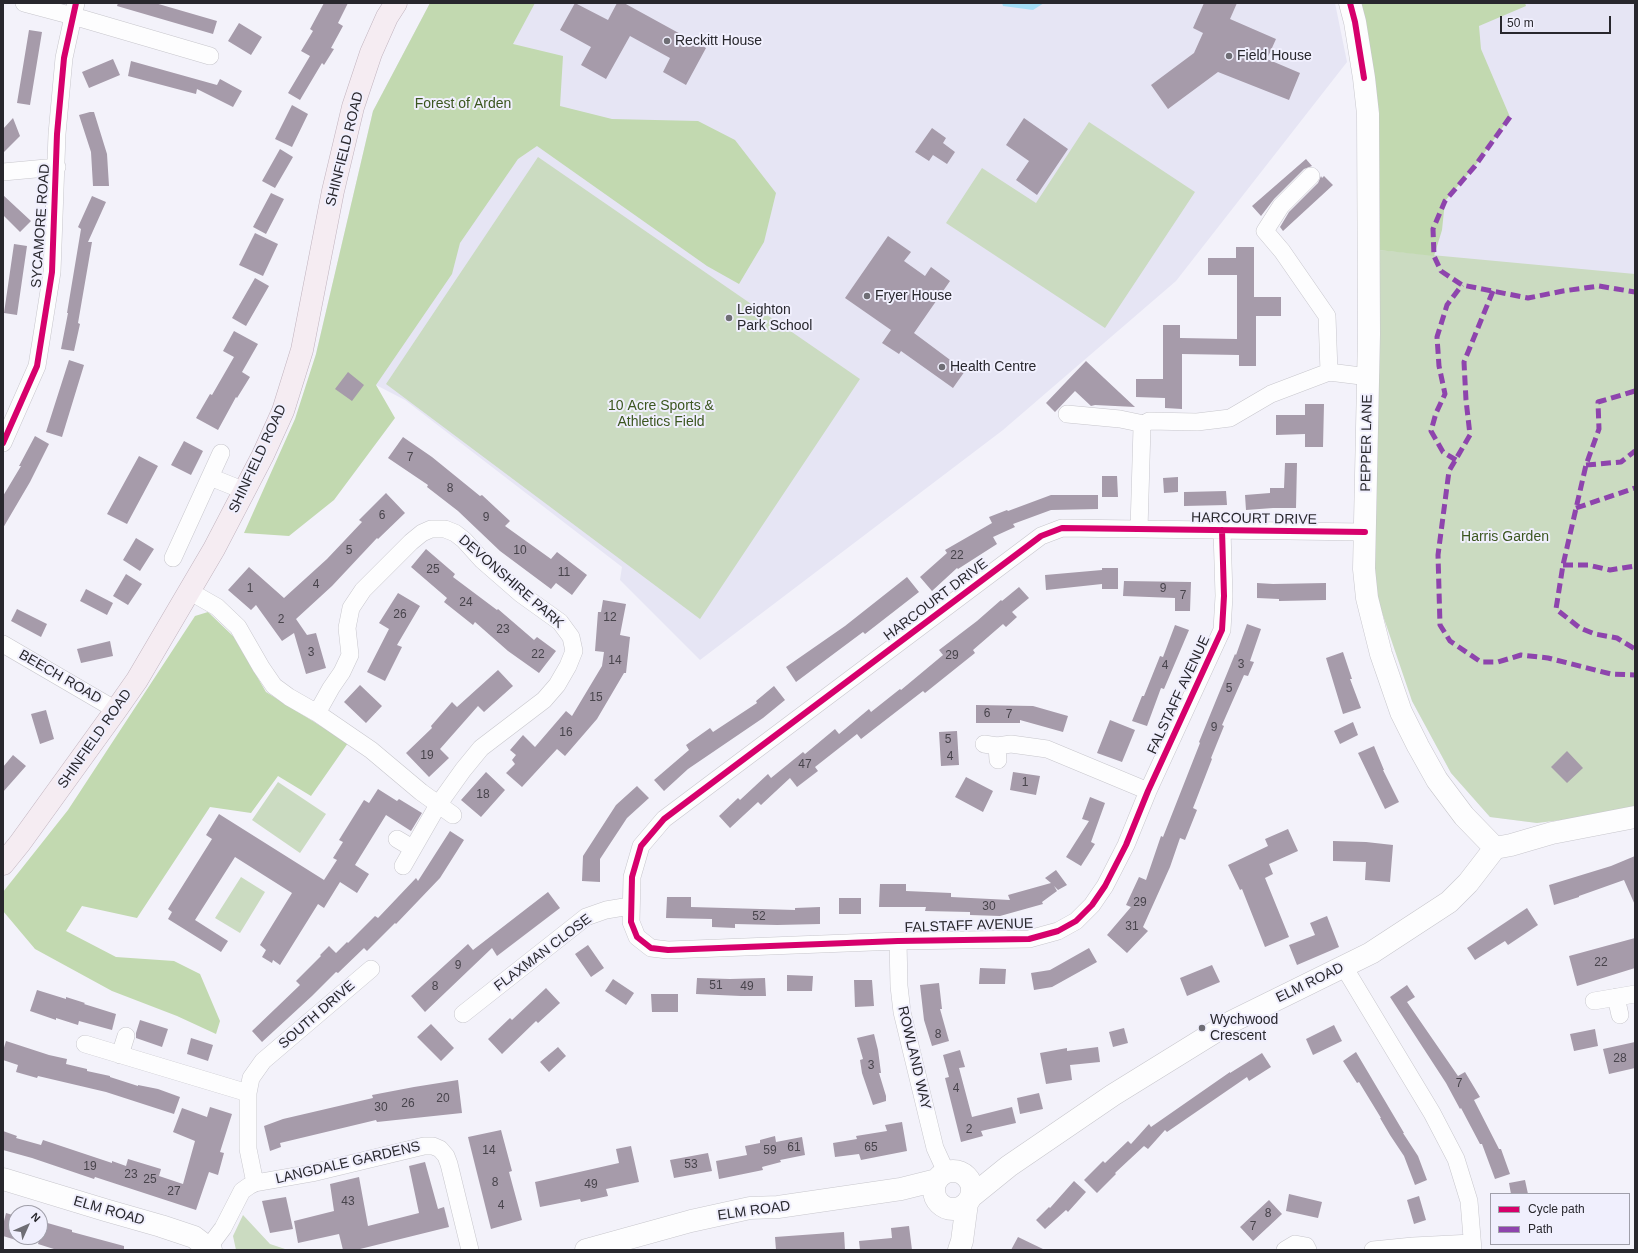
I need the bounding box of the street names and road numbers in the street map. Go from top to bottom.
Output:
street label: SHINFIELD ROAD [323,90,367,208]
street label: SYCAMORE ROAD [28,163,54,289]
street label: PEPPER LANE [1358,394,1376,492]
street label: SHINFIELD ROAD [226,402,290,516]
street label: HARCOURT DRIVE [1191,510,1317,528]
street label: DEVONSHIRE PARK [455,532,567,632]
street label: HARCOURT DRIVE [881,555,991,645]
street label: FALSTAFF AVENUE [1144,633,1214,757]
street label: BEECH ROAD [16,647,104,707]
street label: SHINFIELD ROAD [54,686,136,792]
street label: FLAXMAN CLOSE [491,911,595,995]
street label: FALSTAFF AVENUE [904,915,1034,937]
street label: ELM ROAD [1273,959,1347,1007]
street label: SOUTH DRIVE [275,977,359,1053]
street label: ROWLAND WAY [894,1005,934,1111]
street label: LANGDALE GARDENS [274,1138,422,1188]
street label: ELM ROAD [72,1193,146,1229]
street label: ELM ROAD [717,1198,791,1224]

